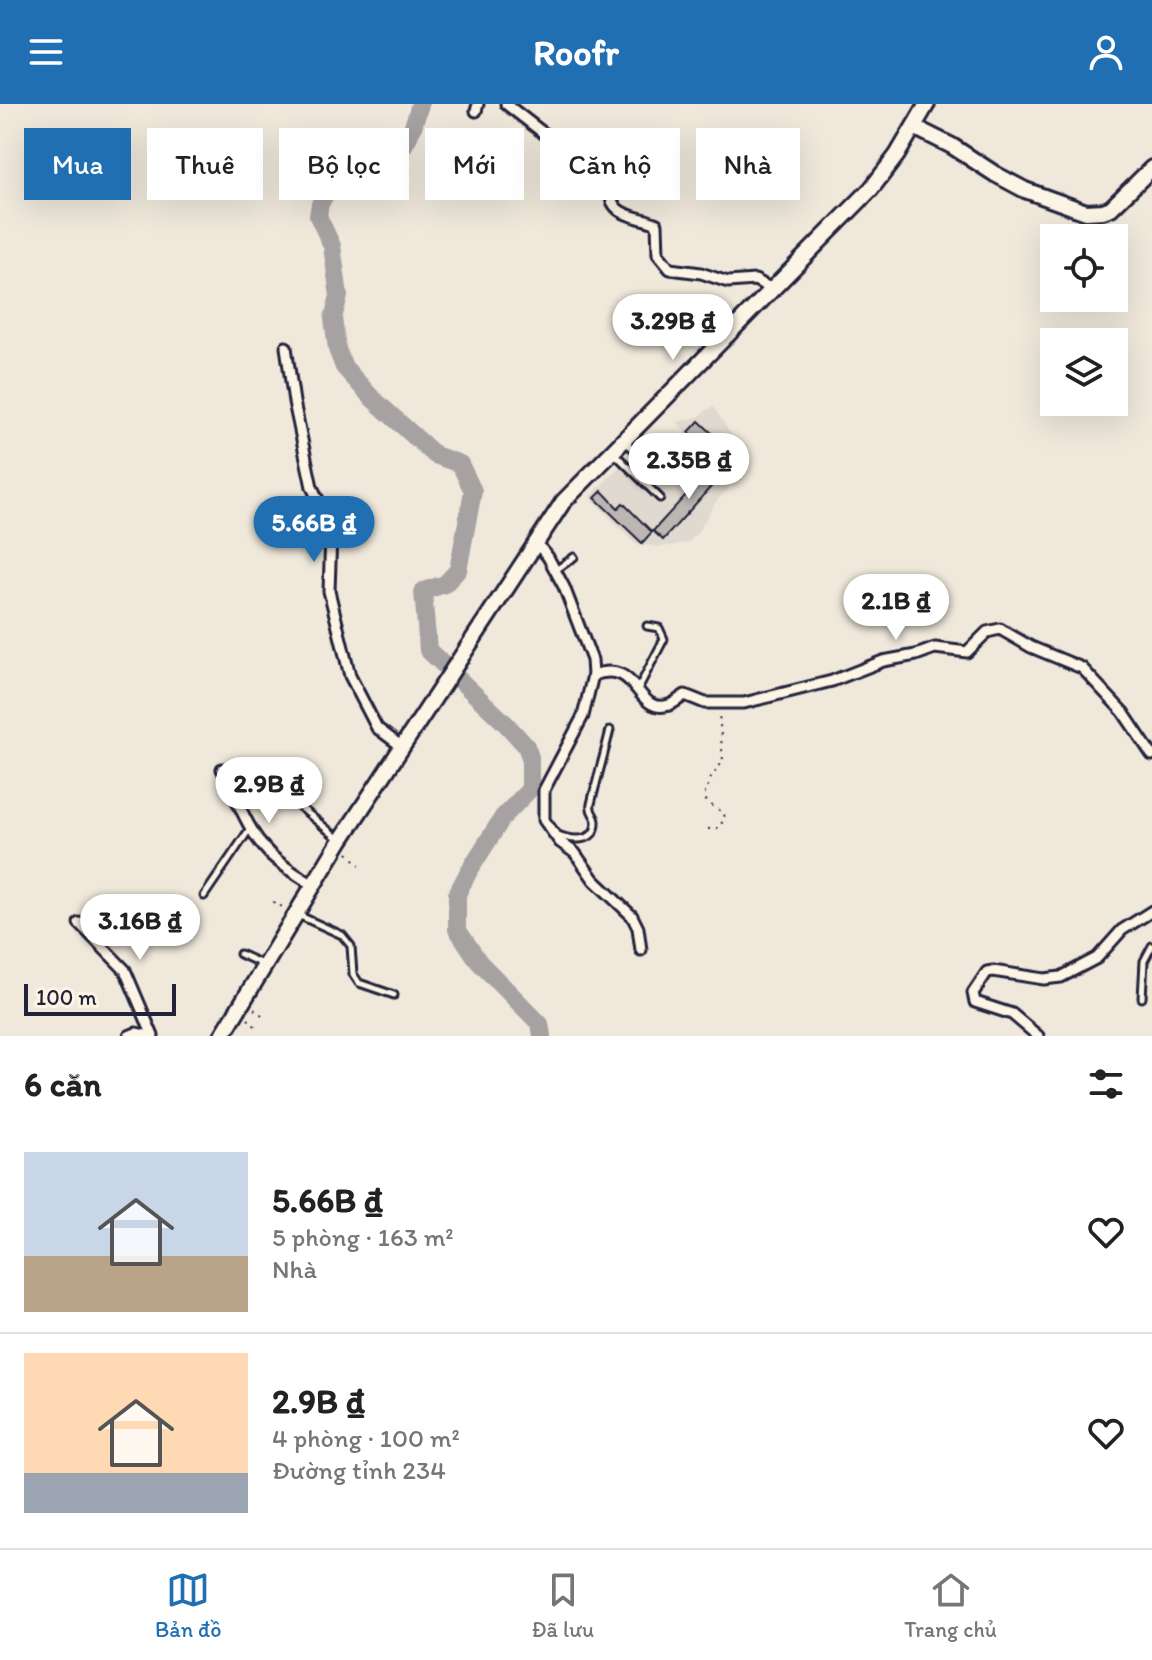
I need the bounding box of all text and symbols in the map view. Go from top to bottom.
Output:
icon: menu [24,30,68,74]
icon: person [1084,30,1128,74]
text: Roofr [533,31,619,74]
chip: Mua [24,128,131,200]
chip: Thuê [147,128,263,200]
chip: Bộ lọc [279,128,409,200]
chip: Mới [425,128,524,200]
chip: Căn hộ [540,128,680,200]
chip: Nhà [696,128,800,200]
map controls [1040,224,1128,416]
button: locate [1040,224,1128,312]
pin: 3.29B ₫ [599,294,747,362]
text: 3.29B ₫ [630,304,716,336]
button: layers [1040,328,1128,416]
pin: 2.35B ₫ [615,433,763,501]
text: 2.35B ₫ [646,443,732,475]
pin: 5.66B ₫ [240,496,388,564]
text: 5.66B ₫ [272,506,356,538]
pin: 2.1B ₫ [831,574,961,642]
text: 2.1B ₫ [861,584,931,616]
pin: 2.9B ₫ [204,757,334,825]
text: 2.9B ₫ [233,767,305,799]
pin: 3.16B ₫ [66,894,214,962]
text: 3.16B ₫ [98,904,182,936]
scale bar [24,980,176,1016]
text: 100 m [36,984,97,1011]
icon: filters [1084,1062,1128,1106]
text: 6 căn [24,1064,101,1105]
text: 5.66B ₫ [272,1180,383,1221]
icon: home [88,1184,184,1280]
icon: heart [1084,1210,1128,1254]
text: 5 phòng · 163 m² [272,1221,454,1253]
text: Nhà [272,1253,317,1285]
text: 2.9B ₫ [272,1381,365,1422]
icon: home [88,1385,184,1481]
icon: heart [1084,1411,1128,1455]
text: 4 phòng · 100 m² [272,1422,460,1454]
text: Đường tỉnh 234 [272,1454,446,1486]
tab: Bản đồ [155,1568,222,1643]
tab: Đã lưu [532,1568,594,1643]
tab: Trang chủ [904,1568,997,1643]

